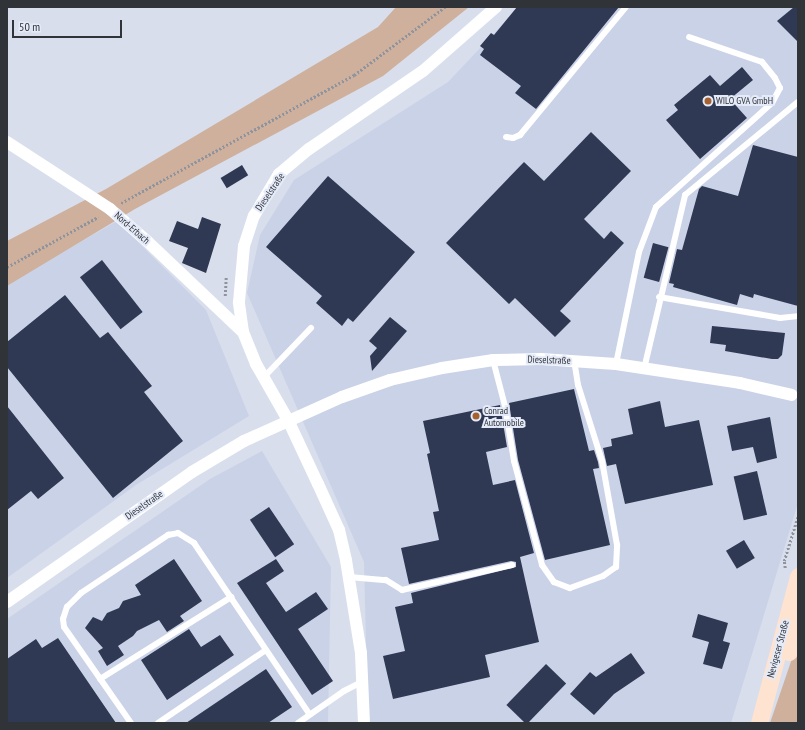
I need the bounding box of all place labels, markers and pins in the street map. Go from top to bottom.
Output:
place label: WILO GVA GmbH [716,95,773,107]
marker: WILO GVA GmbH [703,96,713,106]
place label: Conrad Automobile [484,404,524,428]
marker: Conrad Automobile [471,411,481,421]

